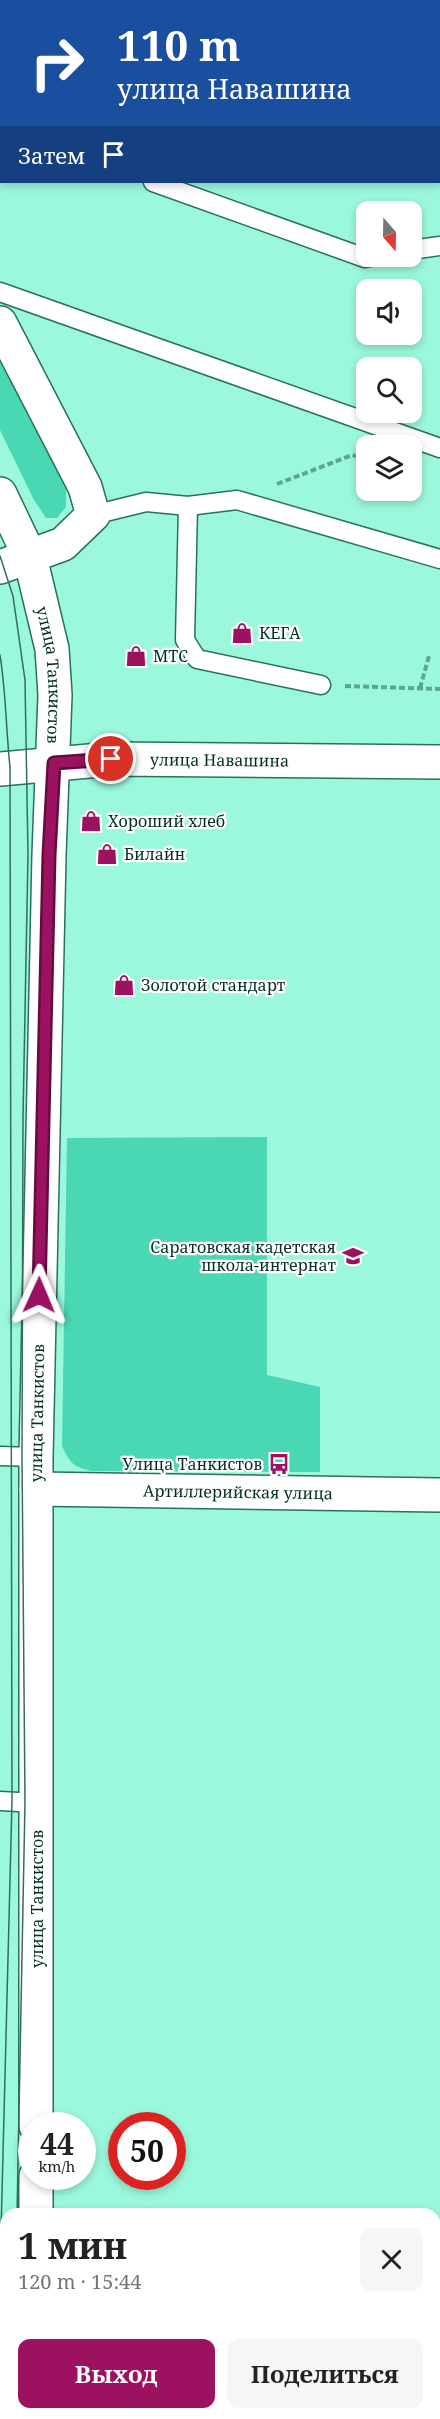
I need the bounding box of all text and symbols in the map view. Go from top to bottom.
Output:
text: 110 m [117,16,241,73]
icon: right [18,24,96,102]
text: улица Навашина [117,70,352,107]
icon: arrive [97,138,130,171]
text: Затем [18,140,85,170]
north arrow [356,201,422,267]
map controls [356,201,422,501]
button: sound [356,279,422,345]
button: search [356,357,422,423]
button: layers [356,435,422,501]
street label: улица Танкистов [31,604,66,744]
shop icon: КЕГА [230,621,254,645]
place label: КЕГА [259,622,301,644]
shop icon: МТС [124,644,148,668]
place label: МТС [153,645,188,667]
pin [85,733,136,784]
icon: arrive [94,742,127,775]
street label: улица Навашина [150,748,289,772]
shop icon: Хороший хлеб [79,809,103,833]
place label: Хороший хлеб [108,810,225,832]
shop icon: Билайн [95,842,119,866]
place label: Билайн [124,843,186,865]
shop icon: Золотой стандарт [112,973,136,997]
place label: Золотой стандарт [141,974,286,996]
place label: Саратовская кадетская школа-интернат [150,1236,337,1276]
school or university icon: Саратовская кадетская школа-интернат [341,1244,365,1268]
position arrow [7,1263,71,1327]
street label: улица Танкистов [25,1344,49,1482]
bus stop icon: Улица Танкистов [267,1452,291,1476]
place label: Улица Танкистов [123,1453,262,1475]
street label: Артиллерийская улица [143,1480,333,1504]
street label: улица Танкистов [26,1830,48,1968]
speed limit sign: 50 [108,2112,186,2190]
text: 44 [40,2123,74,2164]
text: km/h [39,2156,75,2176]
text: 1 мин [18,2221,127,2270]
button: close [360,2228,423,2291]
text: 120 m · 15:44 [18,2268,141,2295]
button: Выход [18,2339,215,2408]
button: Поделиться [227,2339,423,2408]

